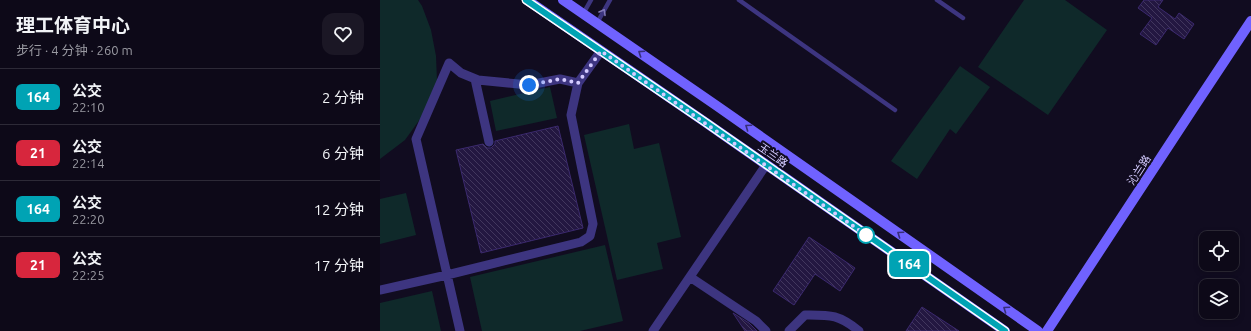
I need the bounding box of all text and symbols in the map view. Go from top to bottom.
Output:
one-way arrow [599,9,606,16]
button: heart [322,13,364,55]
text: 理工体育中心 [16,14,130,36]
text: 步行 · 4 分钟 · 260 m [16,43,133,57]
one-way arrow [638,51,645,58]
your location [519,75,539,95]
text: 公交 [72,82,102,99]
text: 164 [26,89,50,105]
text: 2 分钟 [322,89,364,106]
text: 22:10 [72,100,105,114]
one-way arrow [745,125,752,132]
text: 公交 [72,138,102,155]
street label: 玉兰路 [756,141,790,169]
text: 21 [30,145,46,161]
text: 6 分钟 [322,145,364,162]
street label: 沁兰路 [1125,153,1153,187]
text: 22:14 [72,156,105,170]
text: 公交 [72,194,102,211]
text: 164 [26,201,50,217]
text: 12 分钟 [314,201,364,218]
text: 22:20 [72,212,105,226]
unlabelled marker [857,226,875,244]
one-way arrow [897,231,904,239]
map controls [1199,231,1239,319]
button: locate [1199,231,1239,271]
text: 公交 [72,250,102,267]
line badge: 164 [886,251,932,277]
text: 164 [897,256,921,272]
text: 21 [30,257,46,273]
text: 17 分钟 [314,257,364,274]
text: 22:25 [72,268,105,282]
button: layers [1199,279,1239,319]
one-way arrow [1004,307,1011,314]

